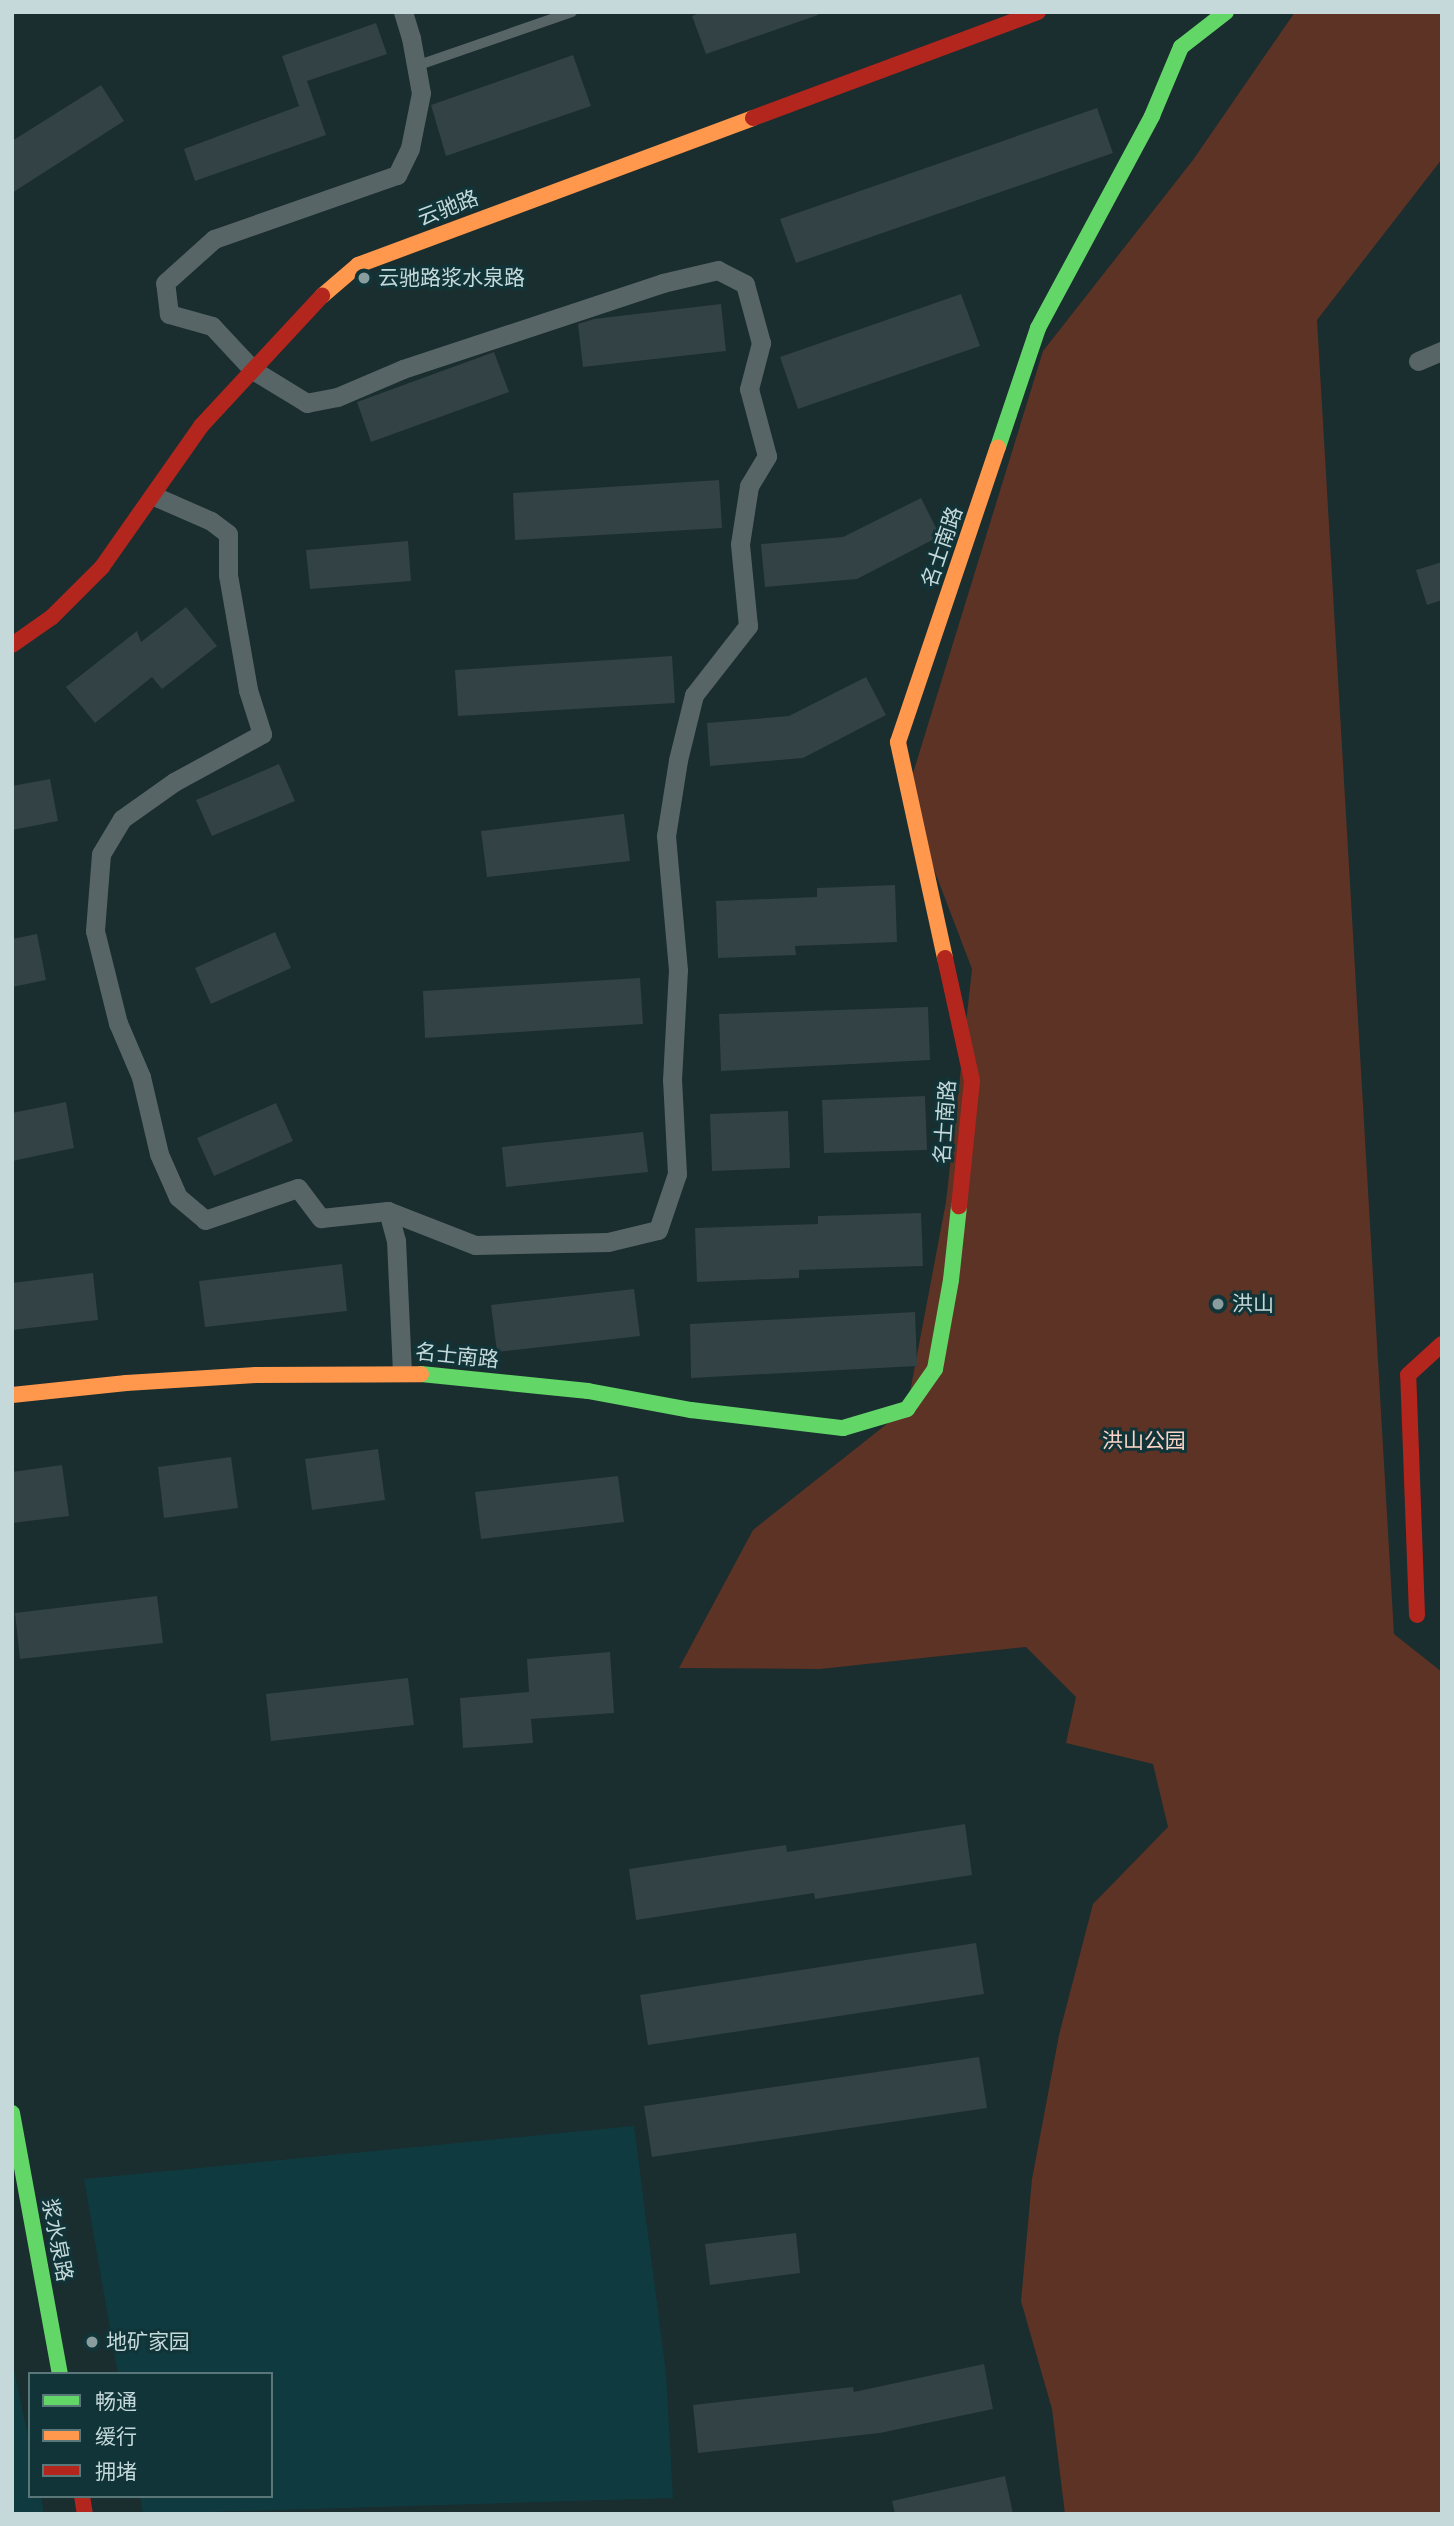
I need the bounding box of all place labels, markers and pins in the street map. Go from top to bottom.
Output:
place label: 云驰路浆水泉路 [378,265,525,291]
marker: 云驰路浆水泉路 [356,270,372,286]
place label: 洪山 [1232,1291,1274,1317]
marker: 洪山 [1210,1296,1226,1312]
place label: 地矿家园 [106,2329,190,2355]
marker: 地矿家园 [84,2334,100,2350]

